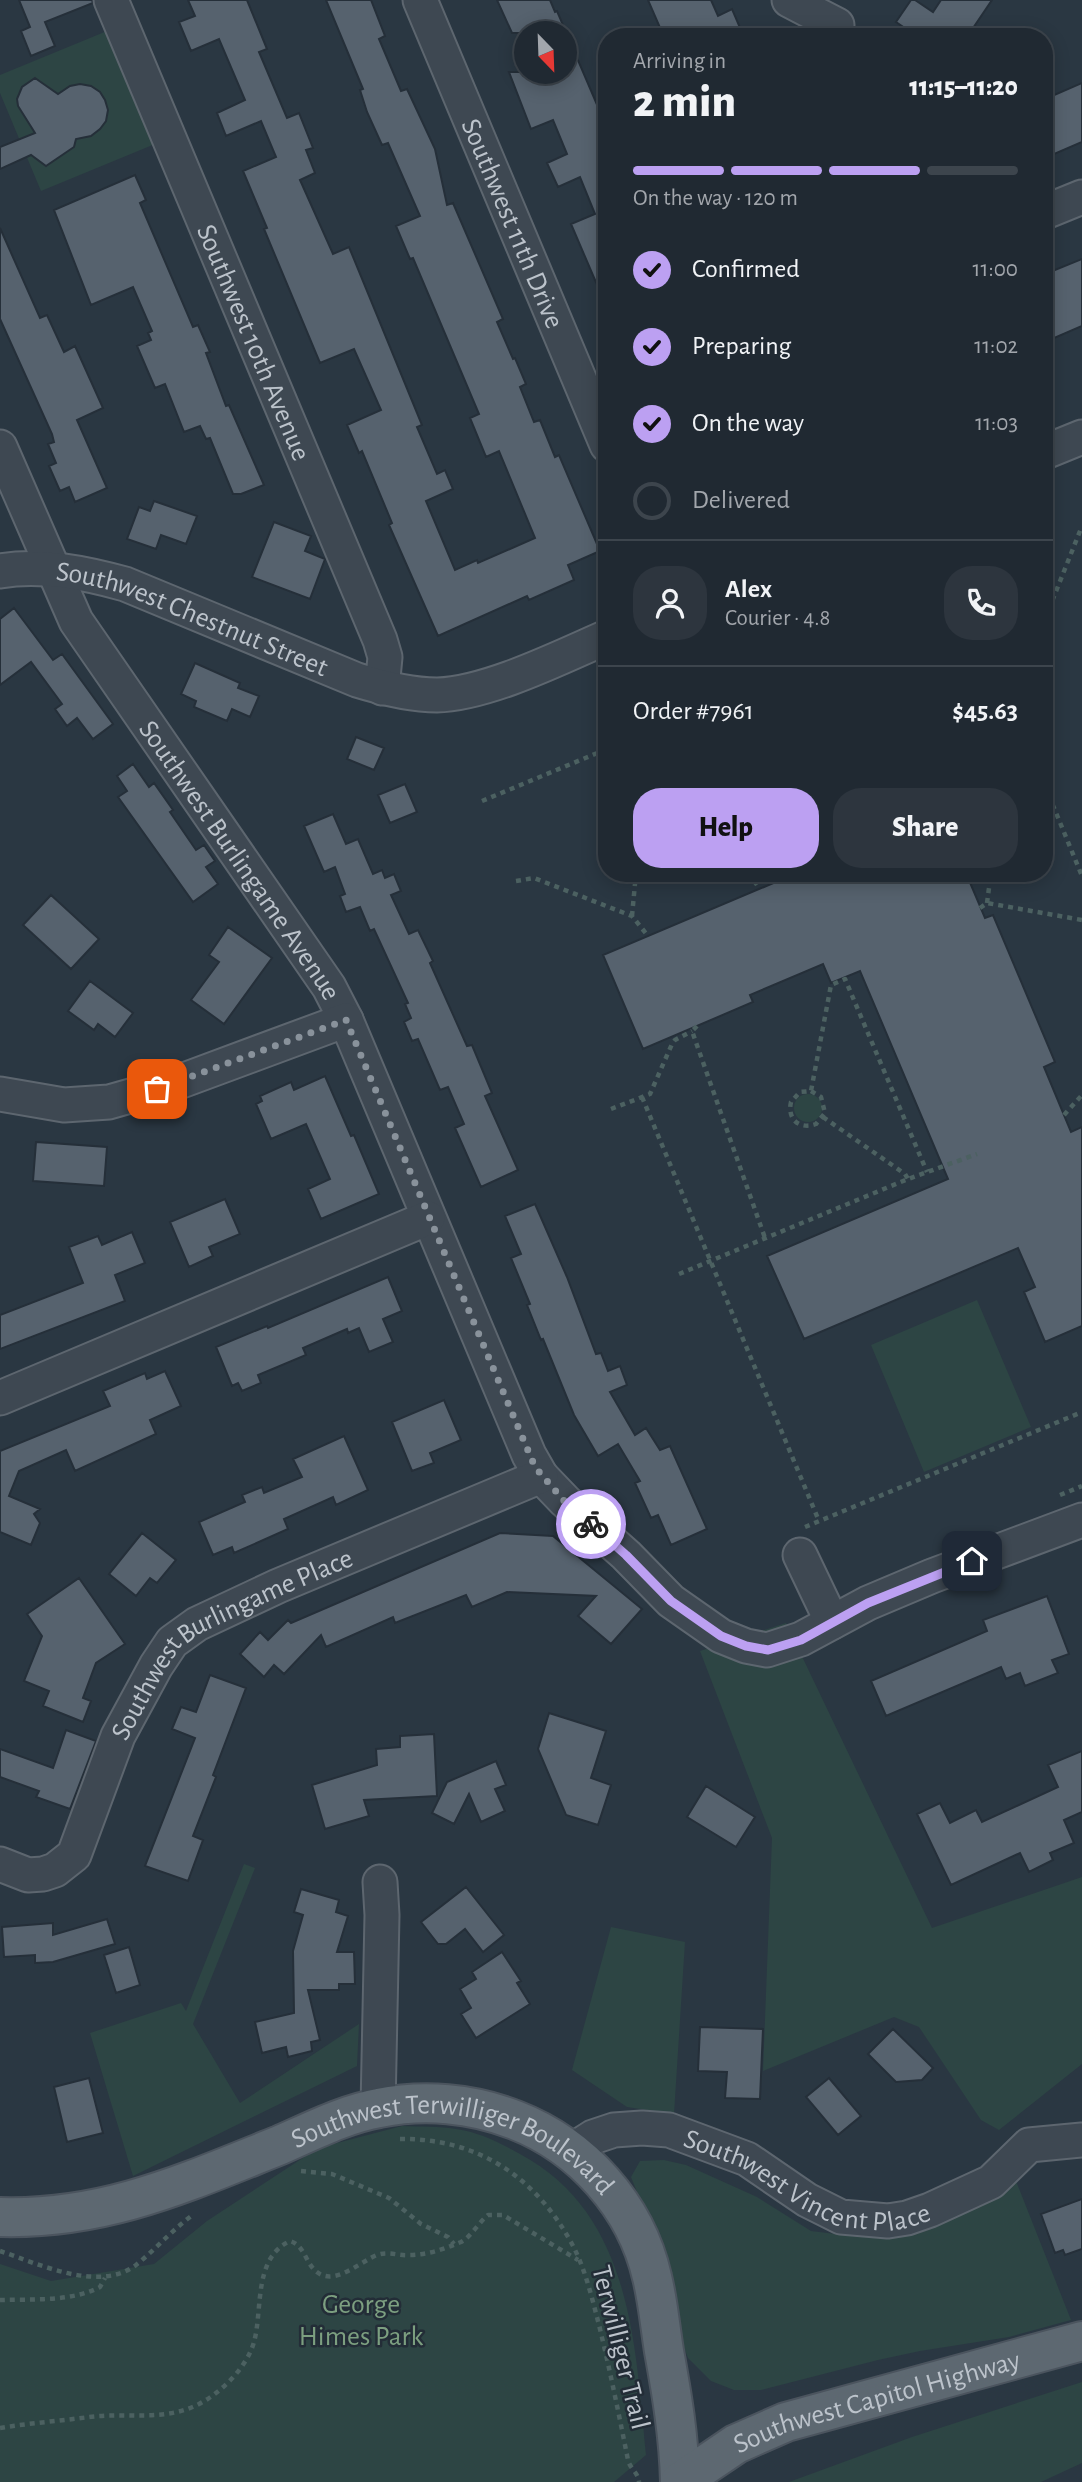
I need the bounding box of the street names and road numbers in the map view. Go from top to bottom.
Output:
street label: Southwest 11th Drive [455,115,568,333]
street label: Southwest 10th Avenue [191,221,315,465]
street label: Southwest Chestnut Street [54,558,332,682]
street label: Southwest Burlingame Avenue [133,716,345,1005]
street label: Southwest Burlingame Place [107,1544,357,1745]
street label: Southwest Terwilliger Boulevard [287,2091,619,2200]
street label: Southwest Vincent Place [680,2125,934,2237]
street label: Terwilliger Trail [586,2263,654,2432]
street label: Southwest Capitol Highway [730,2347,1023,2459]

